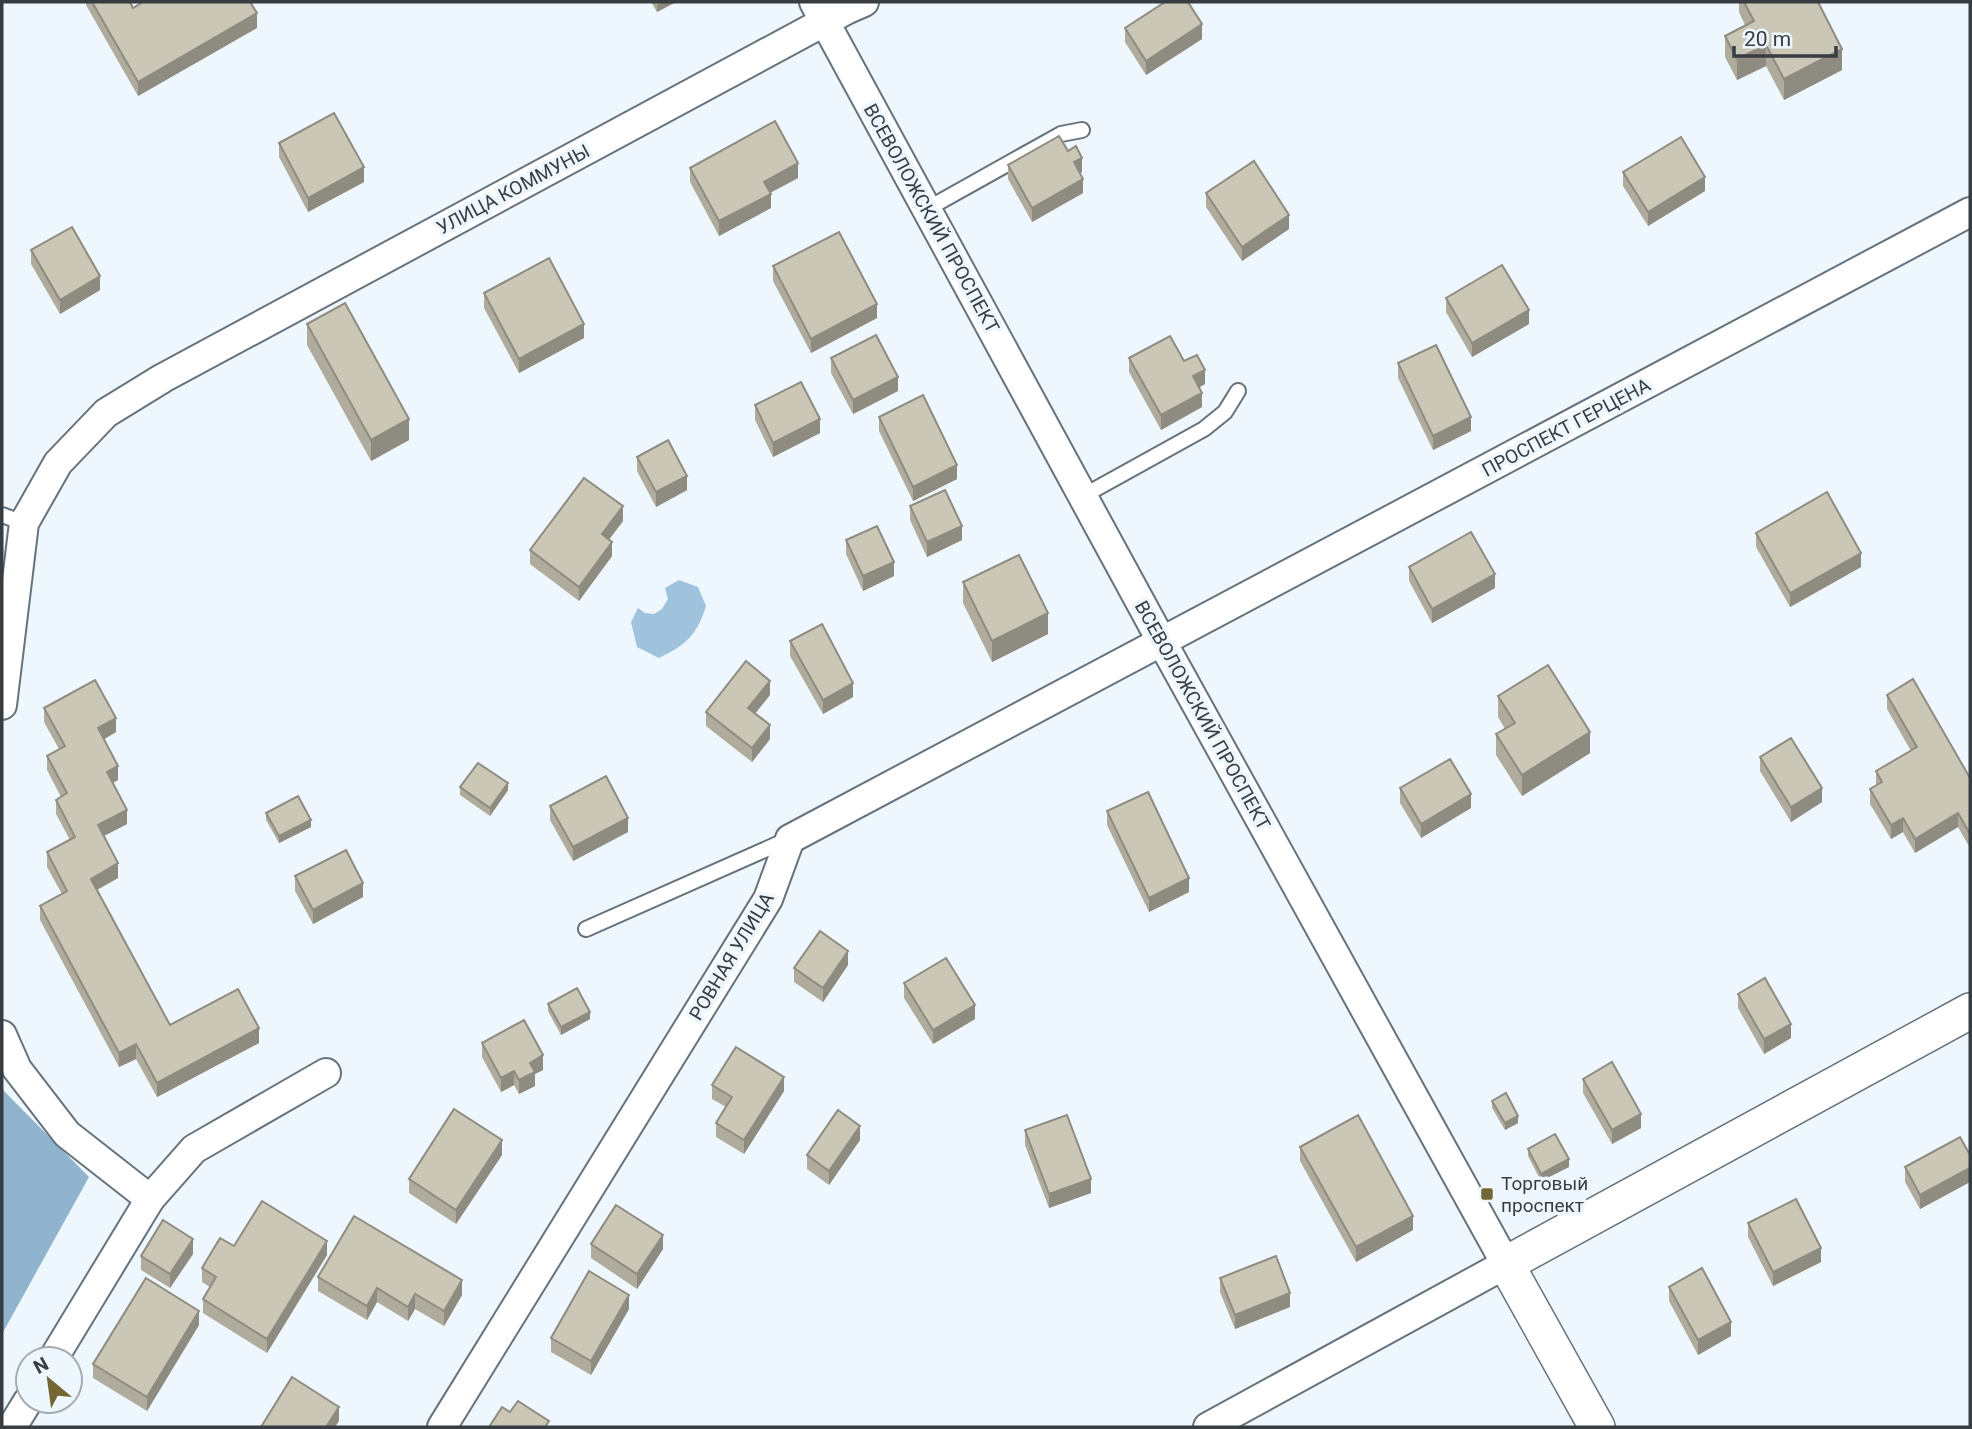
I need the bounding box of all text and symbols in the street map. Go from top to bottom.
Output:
scale bar [1734,14,1836,58]
text: 20 m [1744,27,1791,51]
street label: ВСЕВОЛОЖСКИЙ ПРОСПЕКТ [859,100,1004,337]
street label: УЛИЦА КОММУНЫ [433,139,594,239]
street label: ПРОСПЕКТ ГЕРЦЕНА [1478,373,1655,482]
street label: ВСЕВОЛОЖСКИЙ ПРОСПЕКТ [1130,597,1275,834]
street label: РОВНАЯ УЛИЦА [684,888,779,1024]
place label: Торговый проспект [1501,1172,1588,1217]
marker: Торговый проспект [1479,1186,1495,1202]
north arrow [14,1345,84,1415]
text: N [30,1352,52,1379]

